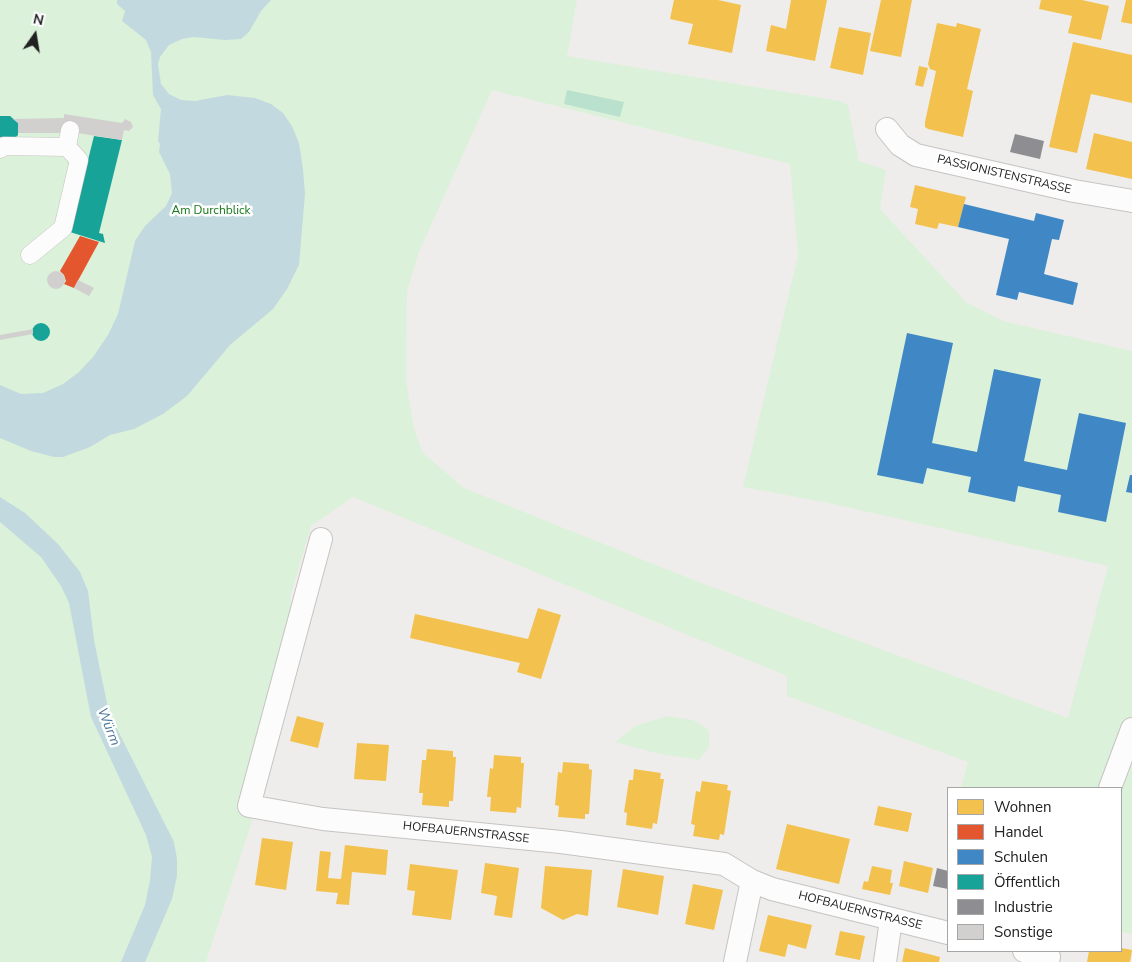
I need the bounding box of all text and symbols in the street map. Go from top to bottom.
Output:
text: N [31,9,46,30]
north arrow [10,10,60,60]
street label: PASSIONISTENSTRASSE [935,153,1073,197]
park label: Am Durchblick [171,204,251,218]
water label: Würm [93,706,123,748]
legend [947,787,1122,952]
text: Wohnen [994,797,1052,817]
street label: HOFBAUERNSTRASSE [402,819,530,847]
text: Handel [994,822,1043,842]
text: Schulen [994,847,1048,867]
text: Öffentlich [994,872,1060,892]
street label: HOFBAUERNSTRASSE [797,889,923,933]
text: Industrie [994,897,1053,917]
text: Sonstige [994,922,1053,942]

